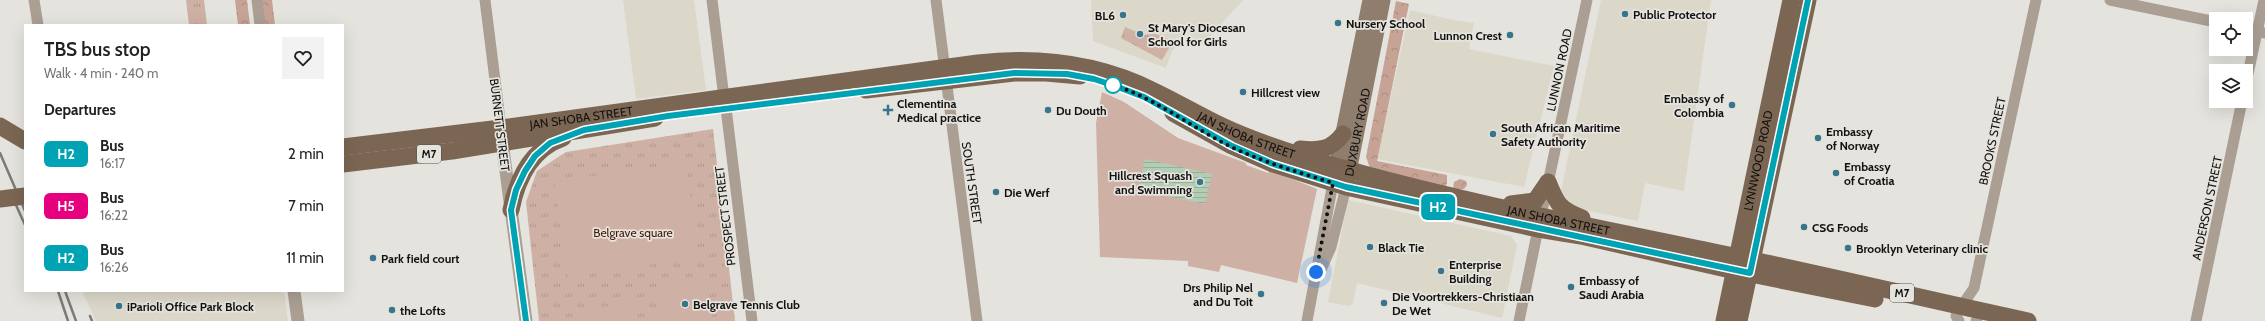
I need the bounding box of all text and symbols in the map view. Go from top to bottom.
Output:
place label: Public Protector [1633,7,1716,22]
place label: BL6 [1095,8,1115,23]
marker: Public Protector [1620,9,1630,19]
marker: BL6 [1118,10,1128,20]
map controls [2209,12,2253,108]
button: locate [2209,12,2253,56]
place label: Nursery School [1346,16,1425,31]
marker: Nursery School [1333,18,1343,28]
place label: St Mary's Diocesan School for Girls [1148,20,1245,49]
street label: LUNNON ROAD [1543,27,1575,113]
place label: Lunnon Crest [1434,28,1502,43]
marker: St Mary's Diocesan School for Girls [1135,29,1145,39]
marker: Lunnon Crest [1505,30,1515,40]
button: heart [282,37,324,79]
text: TBS bus stop [44,38,151,61]
button: layers [2209,64,2253,108]
text: Walk · 4 min · 240 m [44,65,158,81]
unlabelled marker [1104,76,1122,94]
street label: BURNETT STREET [487,77,513,173]
place label: Hillcrest view [1251,85,1320,100]
street label: DUXBURY ROAD [1341,86,1373,177]
marker: Hillcrest view [1238,87,1248,97]
place label: Embassy of Colombia [1664,91,1724,120]
street label: BROOKS STREET [1975,95,2009,186]
place label: Clementina Medical practice [897,96,981,125]
marker: Embassy of Colombia [1727,100,1737,110]
text: Departures [44,101,116,119]
street label: JAN SHOBA STREET [528,103,634,132]
place label: Du Douth [1056,103,1107,118]
marker: Clementina Medical practice [882,104,894,116]
marker: Du Douth [1043,105,1053,115]
street label: JAN SHOBA STREET [1195,107,1298,161]
street label: LYNNWOOD ROAD [1740,109,1775,212]
place label: South African Maritime Safety Authority [1501,120,1620,149]
place label: Embassy of Norway [1826,124,1880,153]
marker: South African Maritime Safety Authority [1488,129,1498,139]
marker: Embassy of Norway [1813,133,1823,143]
text: Bus [100,137,124,155]
street label: SOUTH STREET [959,141,985,226]
text: H2 [57,145,75,163]
text: 2 min [288,145,324,163]
road number: M7 [417,145,441,163]
street label: ANDERSON STREET [2189,154,2225,261]
text: 16:17 [100,155,125,171]
place label: Embassy of Croatia [1844,159,1894,188]
street label: PROSPECT STREET [711,165,739,267]
place label: Hillcrest Squash and Swimming [1109,168,1192,197]
marker: Embassy of Croatia [1831,168,1841,178]
marker: Hillcrest Squash and Swimming [1195,177,1205,187]
place label: Die Werf [1004,185,1050,200]
marker: Die Werf [991,187,1001,197]
text: Bus [100,189,124,207]
line badge: H2 [1420,194,1456,220]
text: H5 [57,197,75,215]
text: 7 min [288,197,324,215]
text: H2 [1429,198,1447,216]
street label: JAN SHOBA STREET [1505,201,1612,238]
text: 16:22 [100,207,128,223]
place label: CSG Foods [1812,220,1868,235]
marker: CSG Foods [1799,222,1809,232]
park label: Belgrave square [593,225,673,240]
place label: Black Tie [1378,240,1424,255]
text: Bus [100,241,124,259]
place label: Brooklyn Veterinary clinic [1856,241,1989,256]
marker: Black Tie [1365,242,1375,252]
marker: Brooklyn Veterinary clinic [1843,243,1853,253]
text: H2 [57,249,75,267]
text: 11 min [286,249,324,267]
place label: Park field court [381,251,459,266]
marker: Park field court [368,253,378,263]
place label: Enterprise Building [1449,257,1502,286]
text: 16:26 [100,259,129,275]
your location [1306,262,1326,282]
marker: Enterprise Building [1436,266,1446,276]
place label: Embassy of Saudi Arabia [1579,273,1644,302]
place label: Drs Philip Nel and Du Toit [1183,280,1253,309]
marker: Embassy of Saudi Arabia [1566,282,1576,292]
road number: M7 [1890,284,1914,302]
marker: Drs Philip Nel and Du Toit [1256,289,1266,299]
place label: Die Voortrekkers-Christiaan De Wet [1392,289,1534,318]
place label: Belgrave Tennis Club [693,297,800,312]
marker: Die Voortrekkers-Christiaan De Wet [1379,298,1389,308]
place label: iParioli Office Park Block [127,299,254,314]
marker: Belgrave Tennis Club [680,299,690,309]
marker: iParioli Office Park Block [114,301,124,311]
place label: the Lofts [400,303,446,318]
marker: the Lofts [387,305,397,315]

